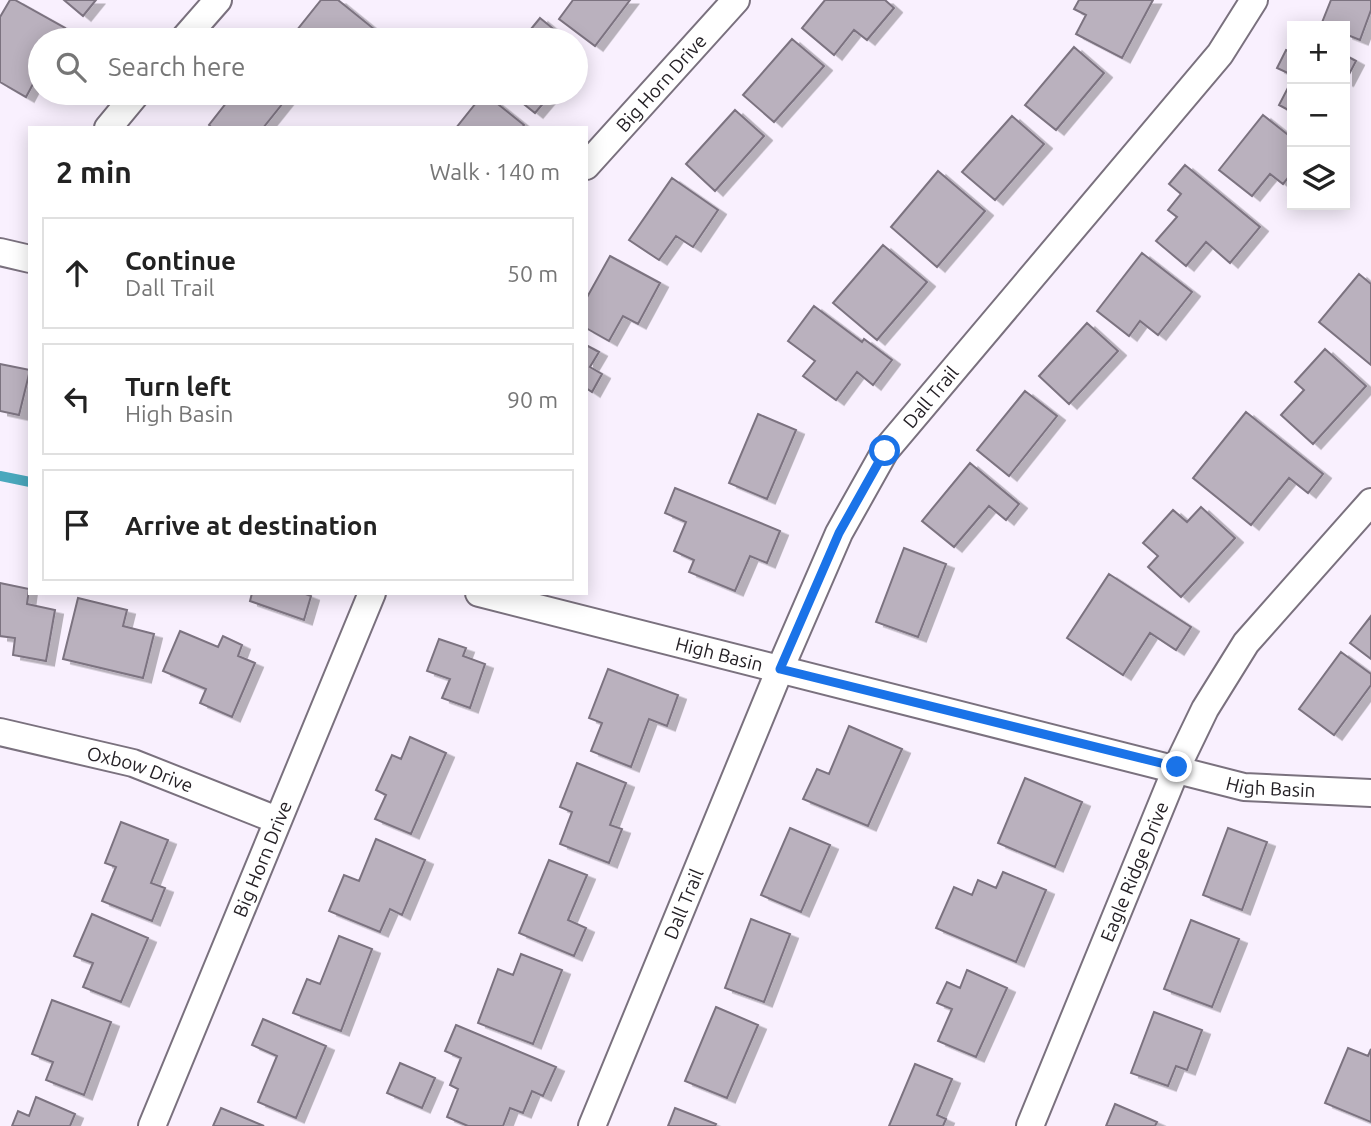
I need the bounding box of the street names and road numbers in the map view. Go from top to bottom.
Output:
street label: Big Horn Drive [611,30,711,136]
street label: Dall Trail [898,362,963,432]
street label: High Basin [673,632,766,676]
street label: Oxbow Drive [85,742,196,797]
street label: High Basin [1224,772,1316,801]
street label: Big Horn Drive [228,797,296,920]
street label: Eagle Ridge Drive [1096,798,1173,945]
street label: Dall Trail [659,866,708,942]

